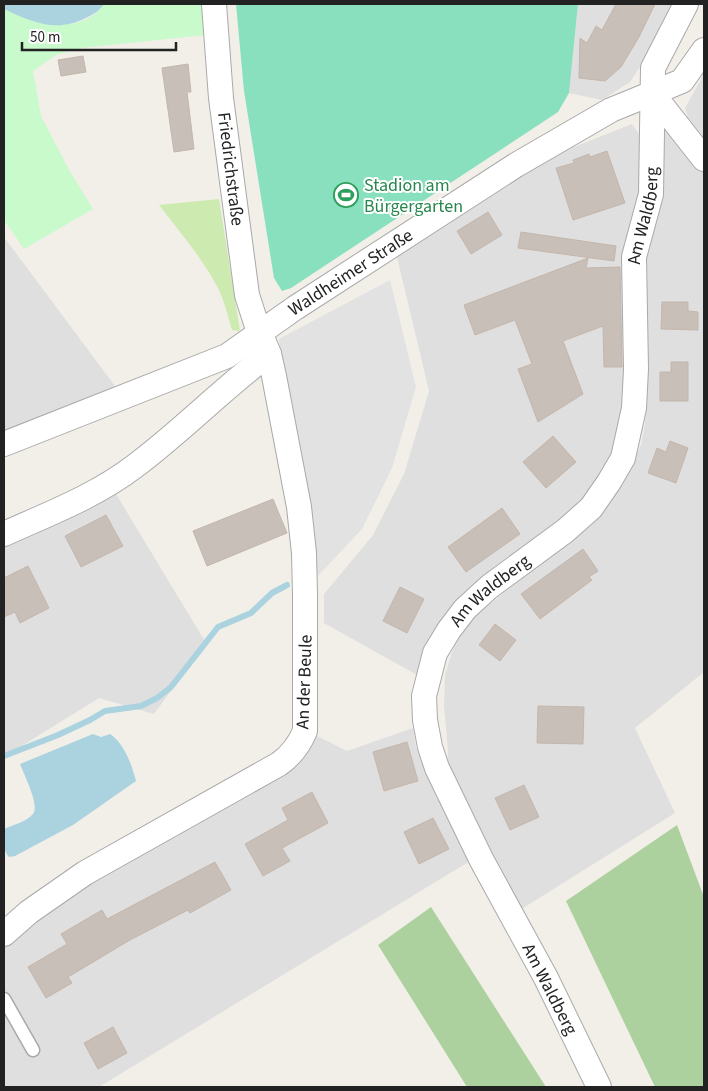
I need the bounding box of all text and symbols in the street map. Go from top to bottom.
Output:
scale bar [22,20,176,52]
text: 50 m [30,27,60,48]
street label: Friedrichstraße [211,111,250,227]
street label: Am Waldberg [622,167,664,265]
place label: Stadion am Bürgergarten [364,173,463,219]
sports icon: Stadion am Bürgergarten [333,182,359,208]
street label: Waldheimer Straße [283,223,418,322]
street label: Am Waldberg [444,549,536,632]
street label: An der Beule [290,634,319,730]
street label: Am Waldberg [516,939,583,1039]

